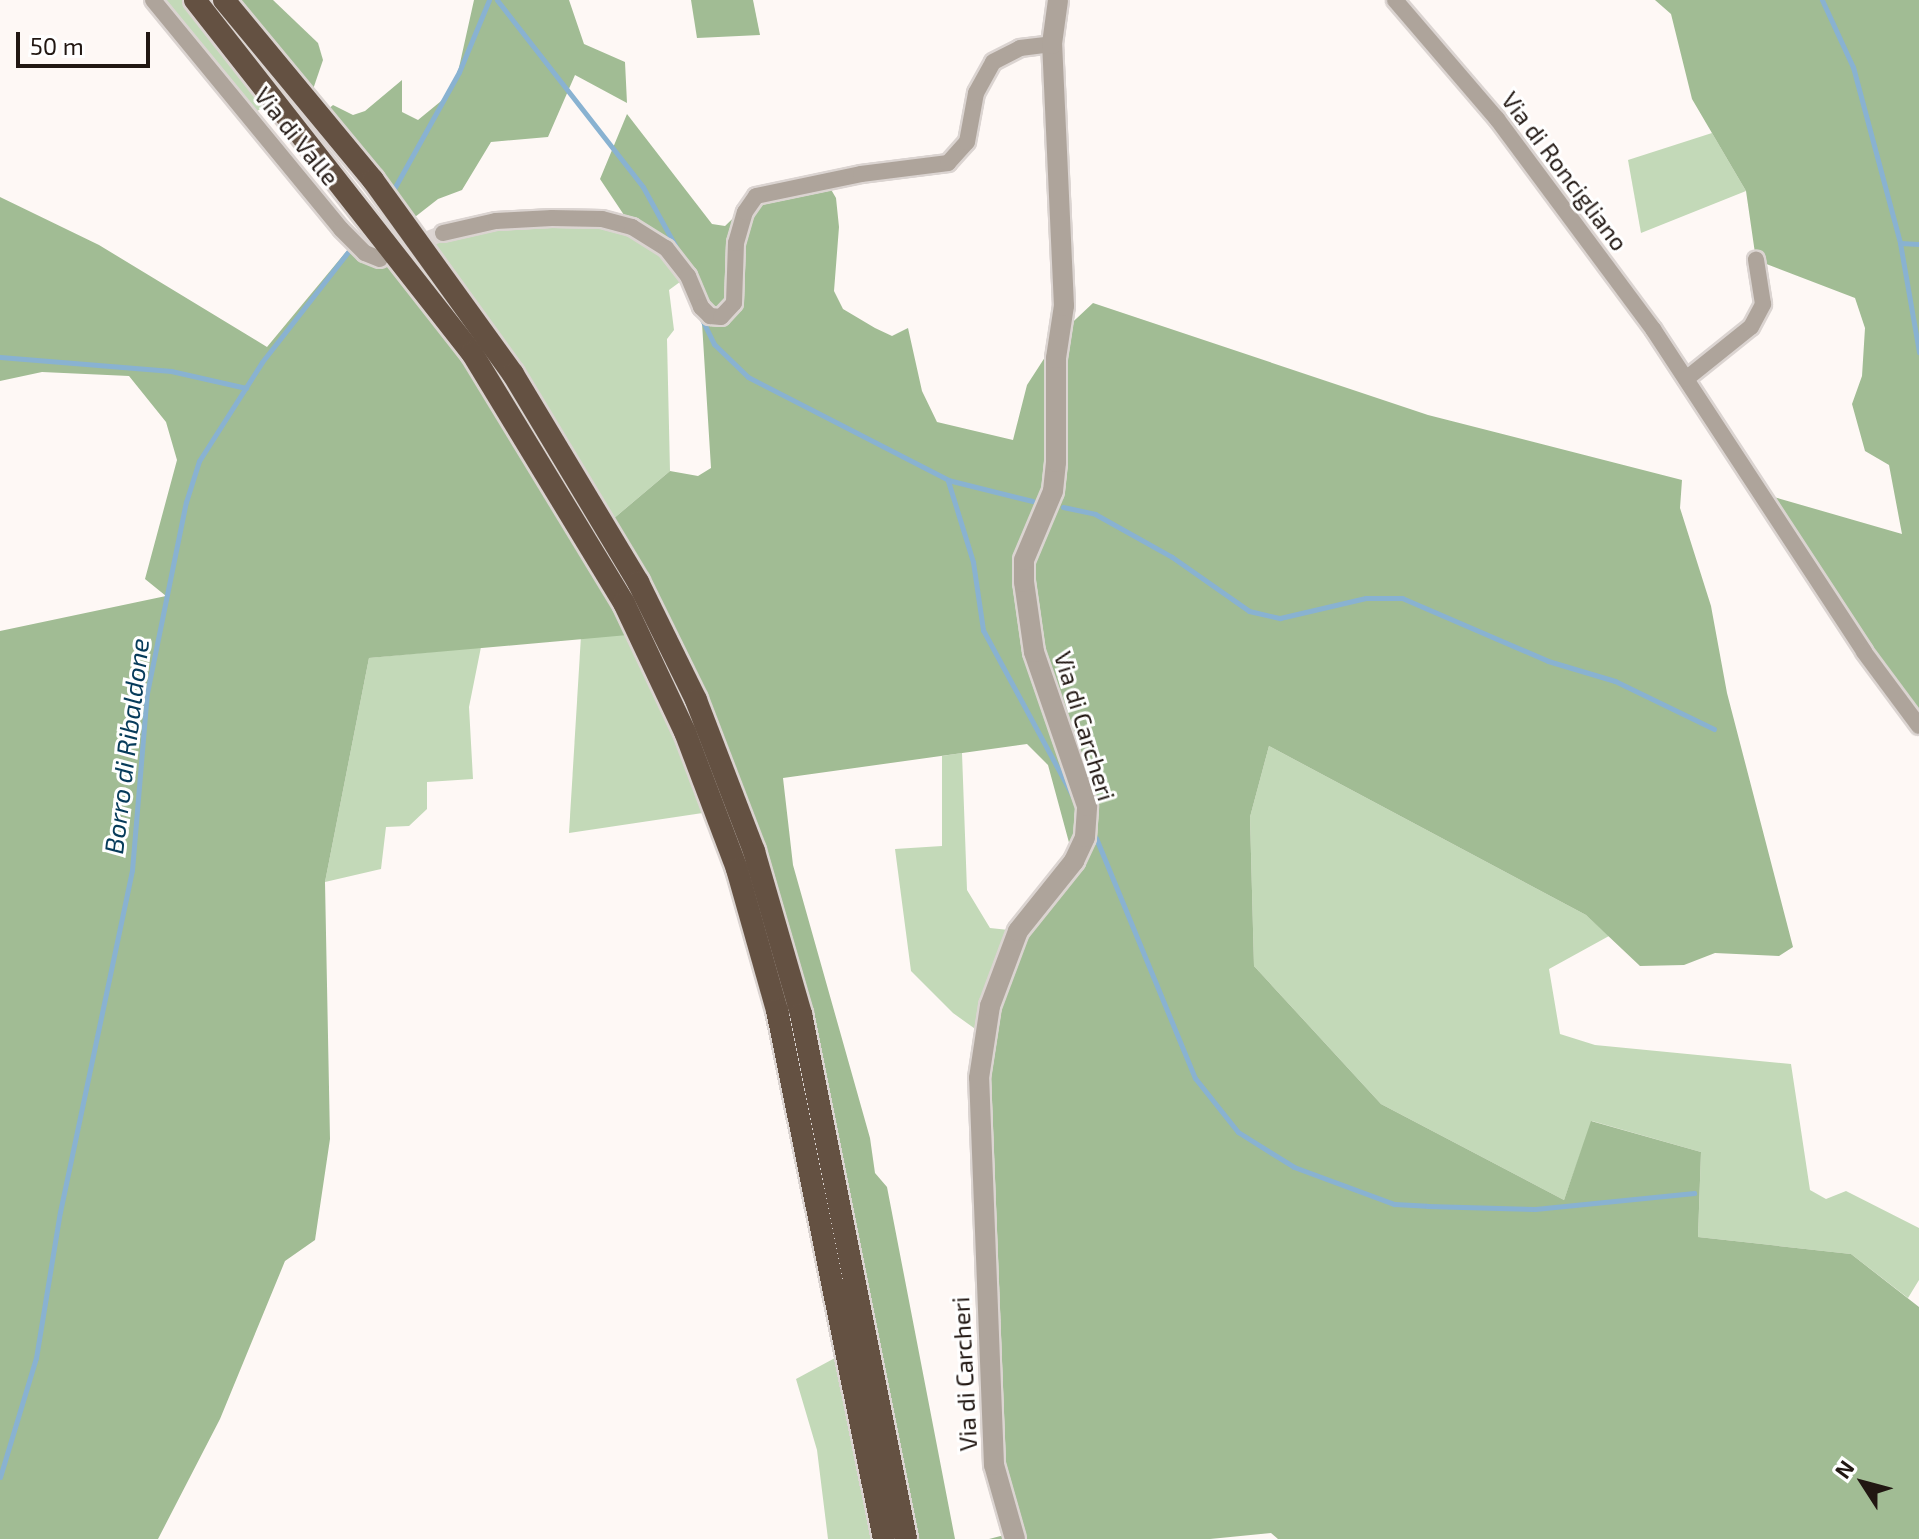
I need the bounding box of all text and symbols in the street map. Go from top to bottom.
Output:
scale bar [20,16,154,66]
text: 50 m [30,31,84,60]
street label: Via di Valle [249,81,345,191]
street label: Via di Roncigliano [1496,86,1634,256]
water label: Borro di Ribaldone [97,636,155,856]
street label: Via di Carcheri [1049,648,1121,804]
street label: Via di Carcheri [946,1296,982,1452]
north arrow [1823,1443,1903,1523]
text: N [1828,1455,1859,1483]

